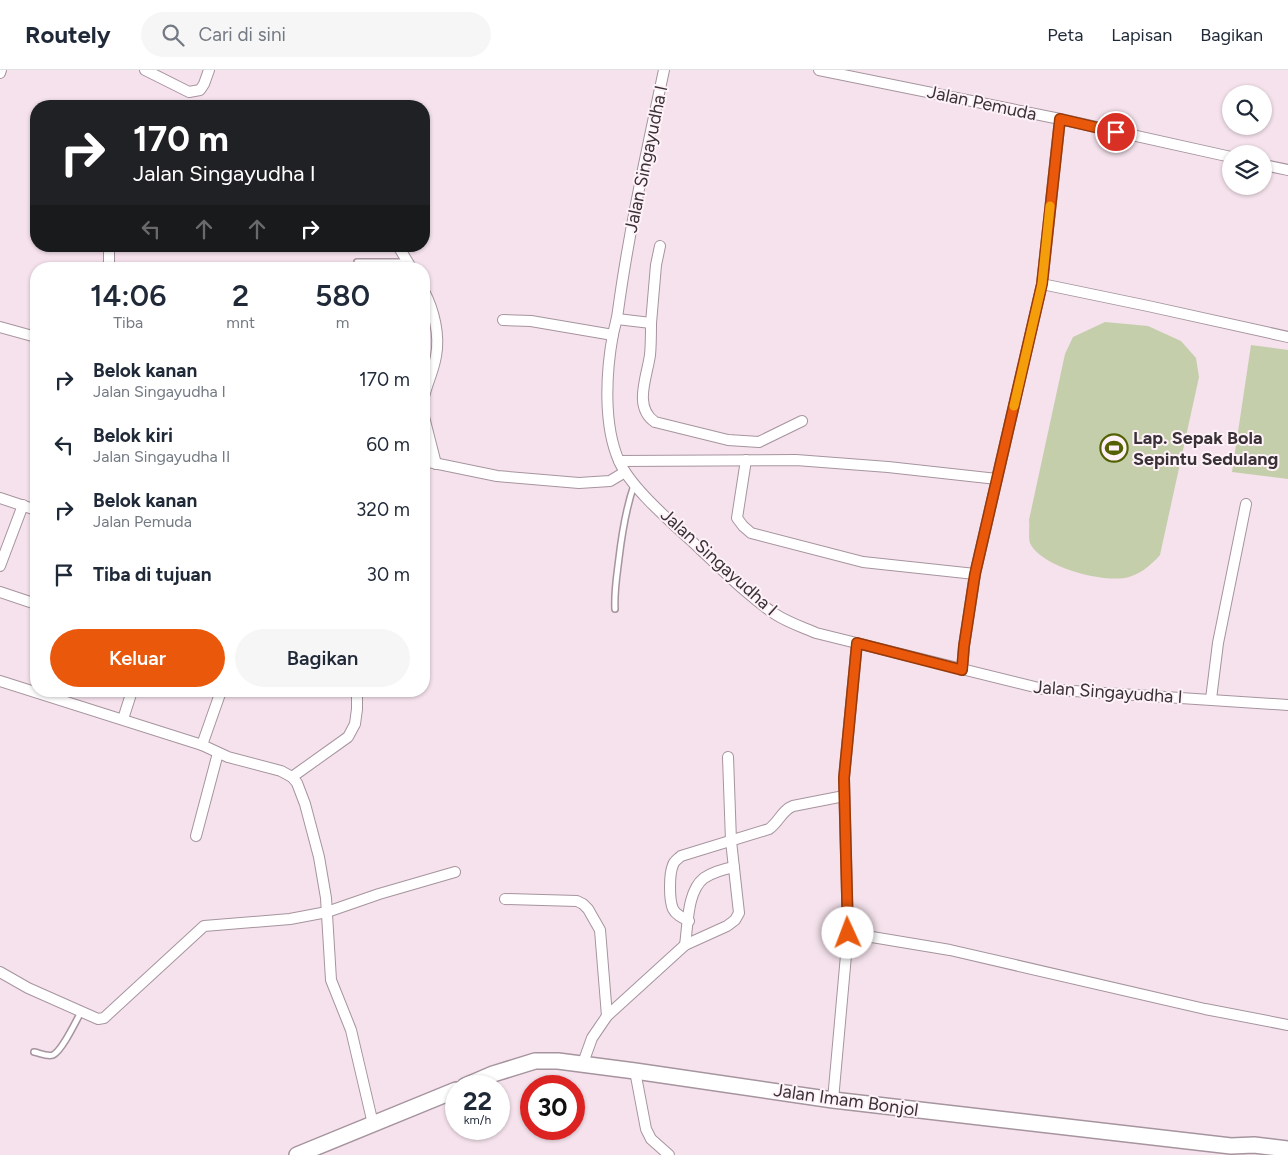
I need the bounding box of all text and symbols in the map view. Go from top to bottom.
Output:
search box [141,12,491,57]
text: Routely [25,20,111,49]
icon: search [159,21,187,49]
text: Cari di sini [199,23,286,46]
text: Peta [1047,24,1083,46]
text: Lapisan [1111,24,1172,46]
text: Bagikan [1200,24,1263,46]
street label: Jalan Pemuda [925,81,1039,125]
street label: Jalan Singayudha I [620,84,672,234]
map controls [1222,85,1272,195]
button: search [1222,85,1272,135]
pin [1095,111,1137,153]
text: 170 m [133,118,229,160]
icon: arrive [1102,118,1130,146]
icon: right [50,120,115,185]
button: layers [1222,145,1272,195]
text: Jalan Singayudha I [133,160,316,187]
icon: left [137,215,165,243]
icon: ahead [190,215,218,243]
icon: ahead [243,215,271,243]
icon: right [296,215,324,243]
text: 14:06 [90,277,166,314]
text: 2 [232,277,249,314]
text: 580 [315,277,370,314]
text: Tiba [113,313,143,332]
text: mnt [226,313,255,332]
text: m [336,313,349,332]
text: Belok kanan [93,359,197,382]
icon: right [50,366,78,394]
text: 170 m [359,368,410,391]
text: Jalan Singayudha I [93,382,226,401]
text: Belok kiri [93,424,173,447]
place label: Lap. Sepak Bola Sepintu Sedulang [1133,427,1278,470]
icon: left [50,431,78,459]
text: 60 m [366,433,410,456]
sports icon: Lap. Sepak Bola Sepintu Sedulang [1099,433,1129,463]
text: Jalan Singayudha II [93,447,230,466]
text: Belok kanan [93,489,197,512]
icon: right [50,496,78,524]
text: 320 m [356,498,410,521]
street label: Jalan Singayudha I [656,504,782,620]
text: Jalan Pemuda [93,512,192,531]
icon: arrive [50,561,78,589]
text: Tiba di tujuan [93,563,212,586]
text: 30 m [367,563,410,586]
button: Keluar [50,629,225,687]
button: Bagikan [235,629,410,687]
street label: Jalan Singayudha I [1033,676,1183,708]
position arrow [821,906,873,958]
speed limit sign: 30 [520,1075,585,1140]
street label: Jalan Imam Bonjol [772,1079,920,1121]
text: 22 [463,1086,492,1116]
text: km/h [464,1113,491,1127]

